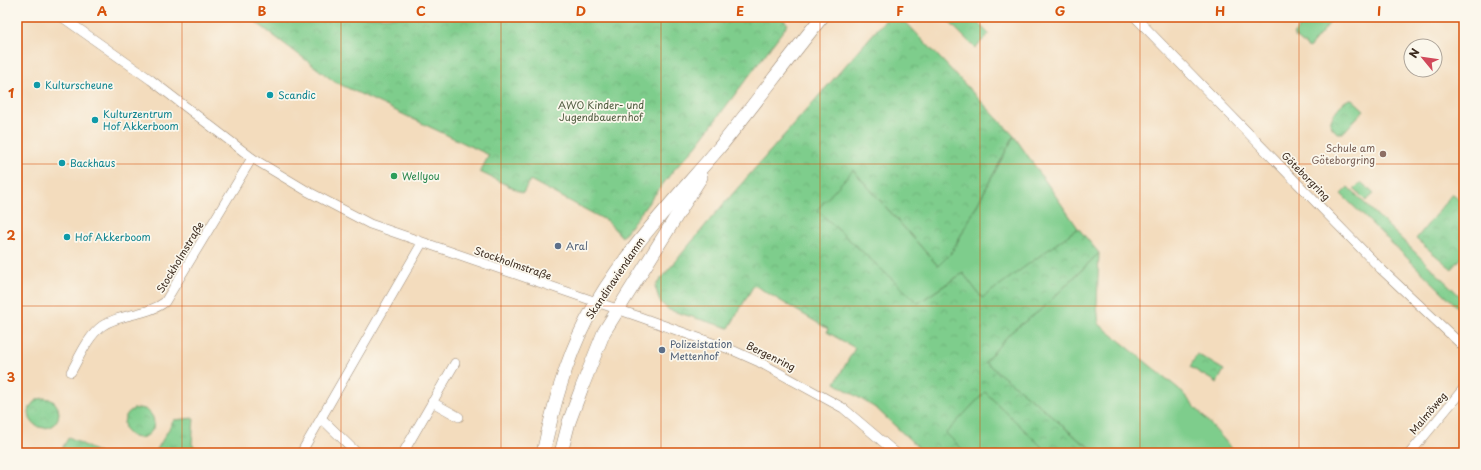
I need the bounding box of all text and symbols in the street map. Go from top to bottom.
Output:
text: A [97,1,107,20]
text: B [258,1,267,20]
text: C [416,1,426,20]
text: D [576,1,586,20]
text: E [736,1,744,20]
text: F [896,1,904,20]
text: G [1055,1,1065,20]
text: H [1215,1,1225,20]
text: I [1377,1,1381,20]
north arrow [1403,38,1443,78]
text: N [1404,45,1424,61]
place label: Kulturscheune [45,77,114,92]
marker: Kulturscheune [32,80,42,90]
text: 1 [8,83,14,102]
place label: Scandic [278,87,316,102]
marker: Scandic [265,90,275,100]
park label: AWO Kinder- und Jugendbauernhof [558,97,644,124]
place label: Kulturzentrum Hof Akkerboom [103,106,179,133]
marker: Kulturzentrum Hof Akkerboom [90,115,100,125]
place label: Schule am Göteborgring [1311,140,1375,167]
street label: Göteborgring [1279,148,1334,204]
marker: Schule am Göteborgring [1378,149,1388,159]
place label: Backhaus [70,155,116,170]
marker: Backhaus [57,158,67,168]
place label: Wellyou [402,168,440,183]
marker: Wellyou [389,171,399,181]
street label: Stockholmstraße [152,218,207,295]
text: 2 [6,225,16,244]
place label: Hof Akkerboom [75,229,151,244]
marker: Hof Akkerboom [62,232,72,242]
street label: Skandinaviendamm [581,234,648,322]
place label: Aral [566,238,588,253]
marker: Aral [553,241,563,251]
street label: Stockholmstraße [472,242,554,283]
place label: Polizeistation Mettenhof [670,336,732,363]
street label: Bergenring [744,337,798,374]
marker: Polizeistation Mettenhof [657,345,667,355]
text: 3 [7,367,16,386]
street label: Malmöweg [1405,388,1450,437]

